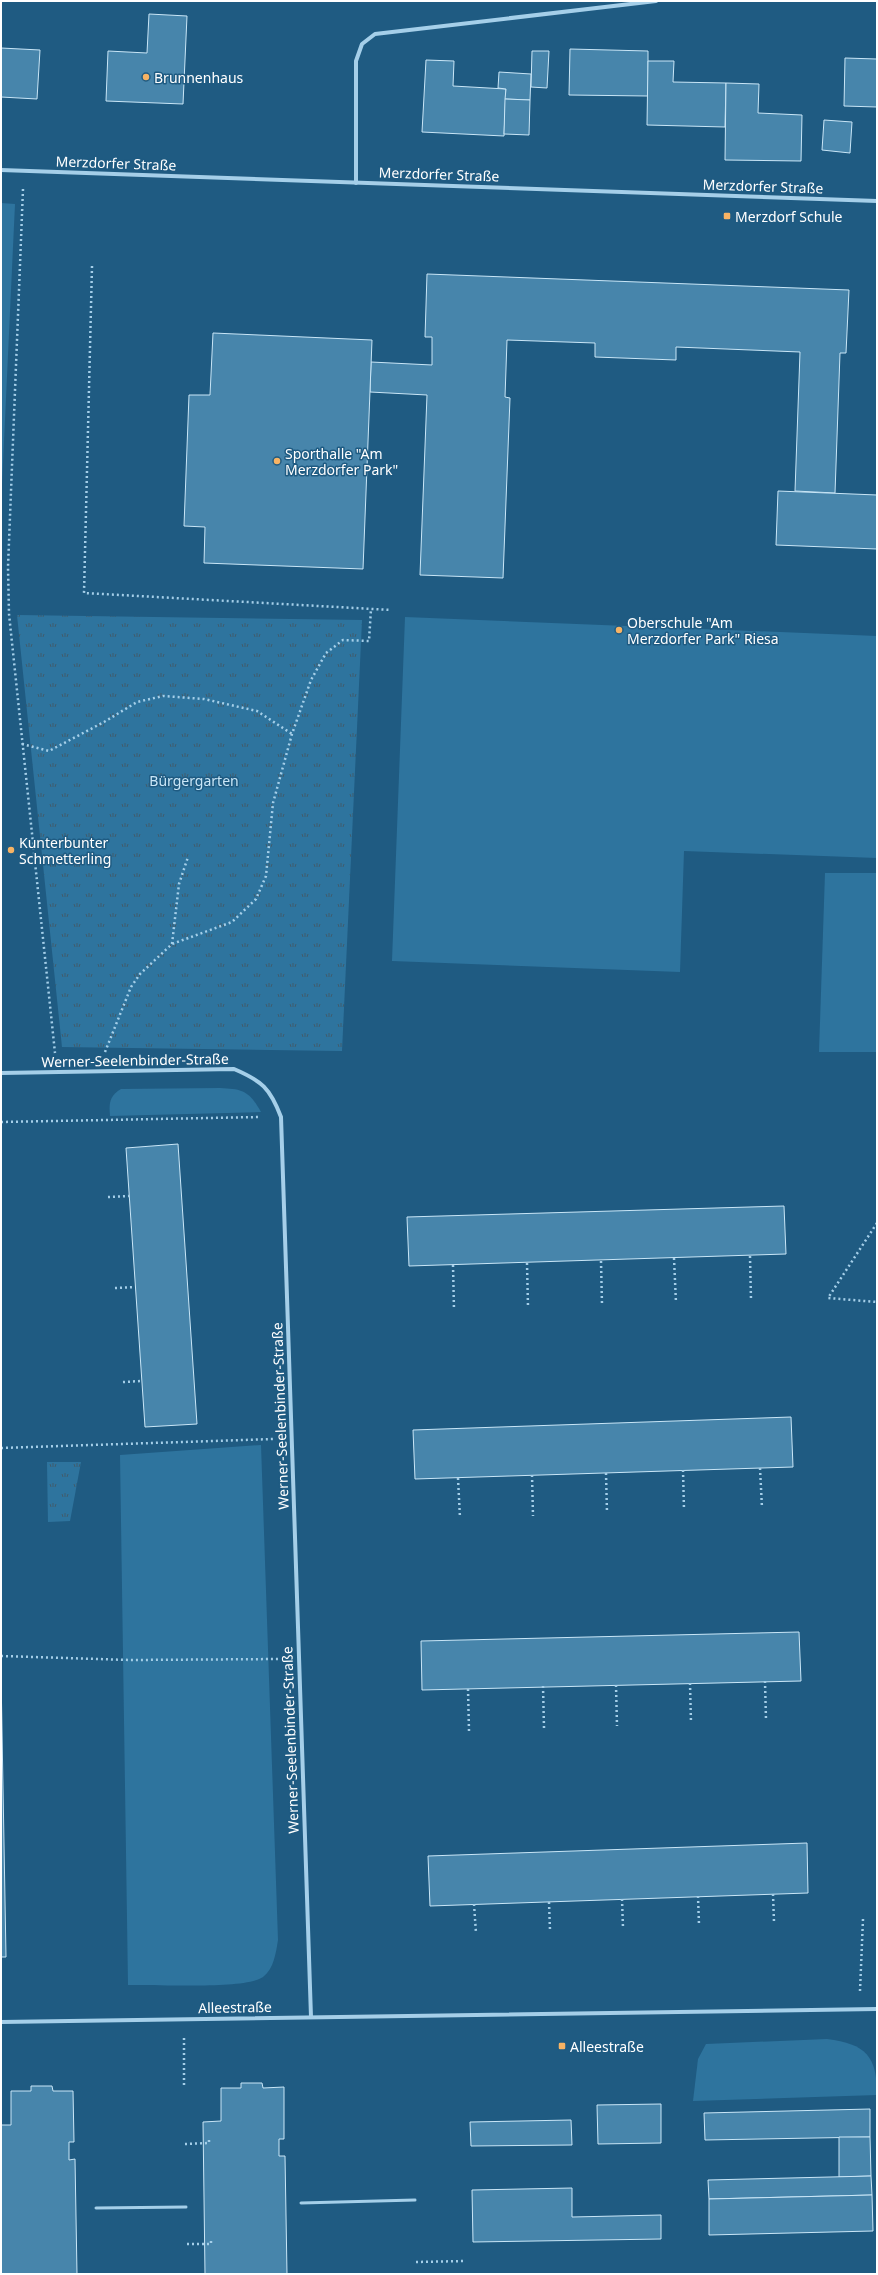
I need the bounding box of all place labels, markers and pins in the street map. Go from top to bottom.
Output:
place label: Brunnenhaus [154,68,244,87]
marker: Brunnenhaus [141,72,151,82]
place label: Merzdorf Schule [735,207,843,226]
marker: Merzdorf Schule [722,211,732,221]
place label: Sporthalle "Am Merzdorfer Park" [285,444,398,479]
marker: Sporthalle "Am Merzdorfer Park" [272,456,282,466]
place label: Oberschule "Am Merzdorfer Park" Riesa [627,613,779,648]
marker: Oberschule "Am Merzdorfer Park" Riesa [614,625,624,635]
place label: Kunterbunter Schmetterling [19,833,111,868]
marker: Kunterbunter Schmetterling [6,845,16,855]
place label: Alleestraße [570,2037,644,2056]
marker: Alleestraße [557,2041,567,2051]

